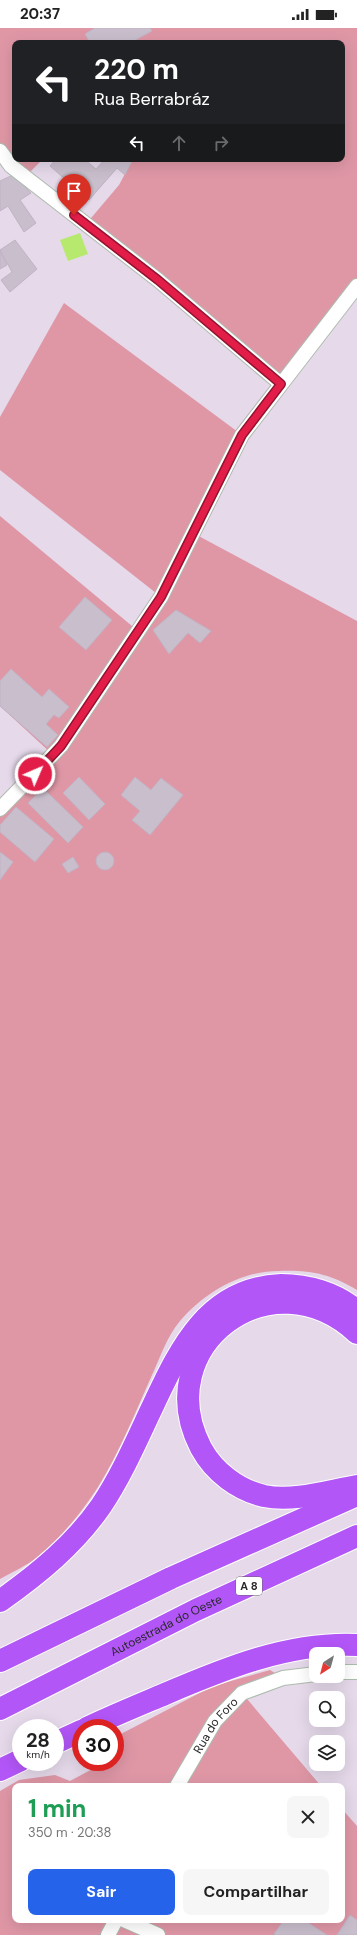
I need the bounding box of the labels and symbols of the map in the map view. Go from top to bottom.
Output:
pin [57,174,91,215]
position arrow [14,753,56,795]
road number: A 8 [236,1577,262,1595]
street label: Autoestrada do Oeste [107,1591,225,1660]
north arrow [309,1647,345,1683]
street label: Rua do Foro [190,1694,241,1756]
speed limit sign: 30 [72,1719,124,1771]

